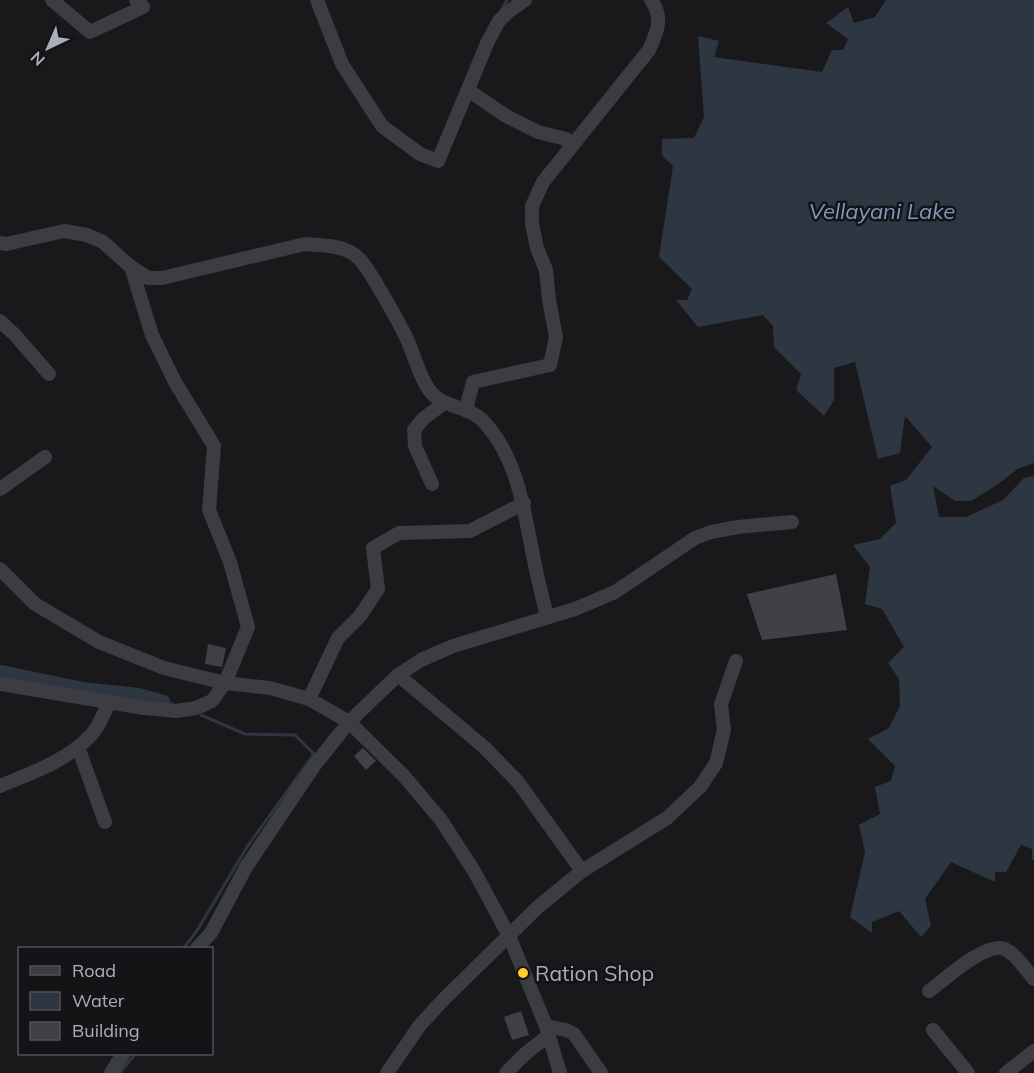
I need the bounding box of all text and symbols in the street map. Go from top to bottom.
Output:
north arrow [18,18,78,78]
text: N [26,47,49,70]
water label: Vellayani Lake [809,197,955,225]
legend [18,947,213,1055]
text: Road [72,959,116,982]
place label: Ration Shop [535,960,654,986]
marker: Ration Shop [516,966,530,980]
text: Water [72,989,125,1012]
text: Building [72,1019,140,1042]

